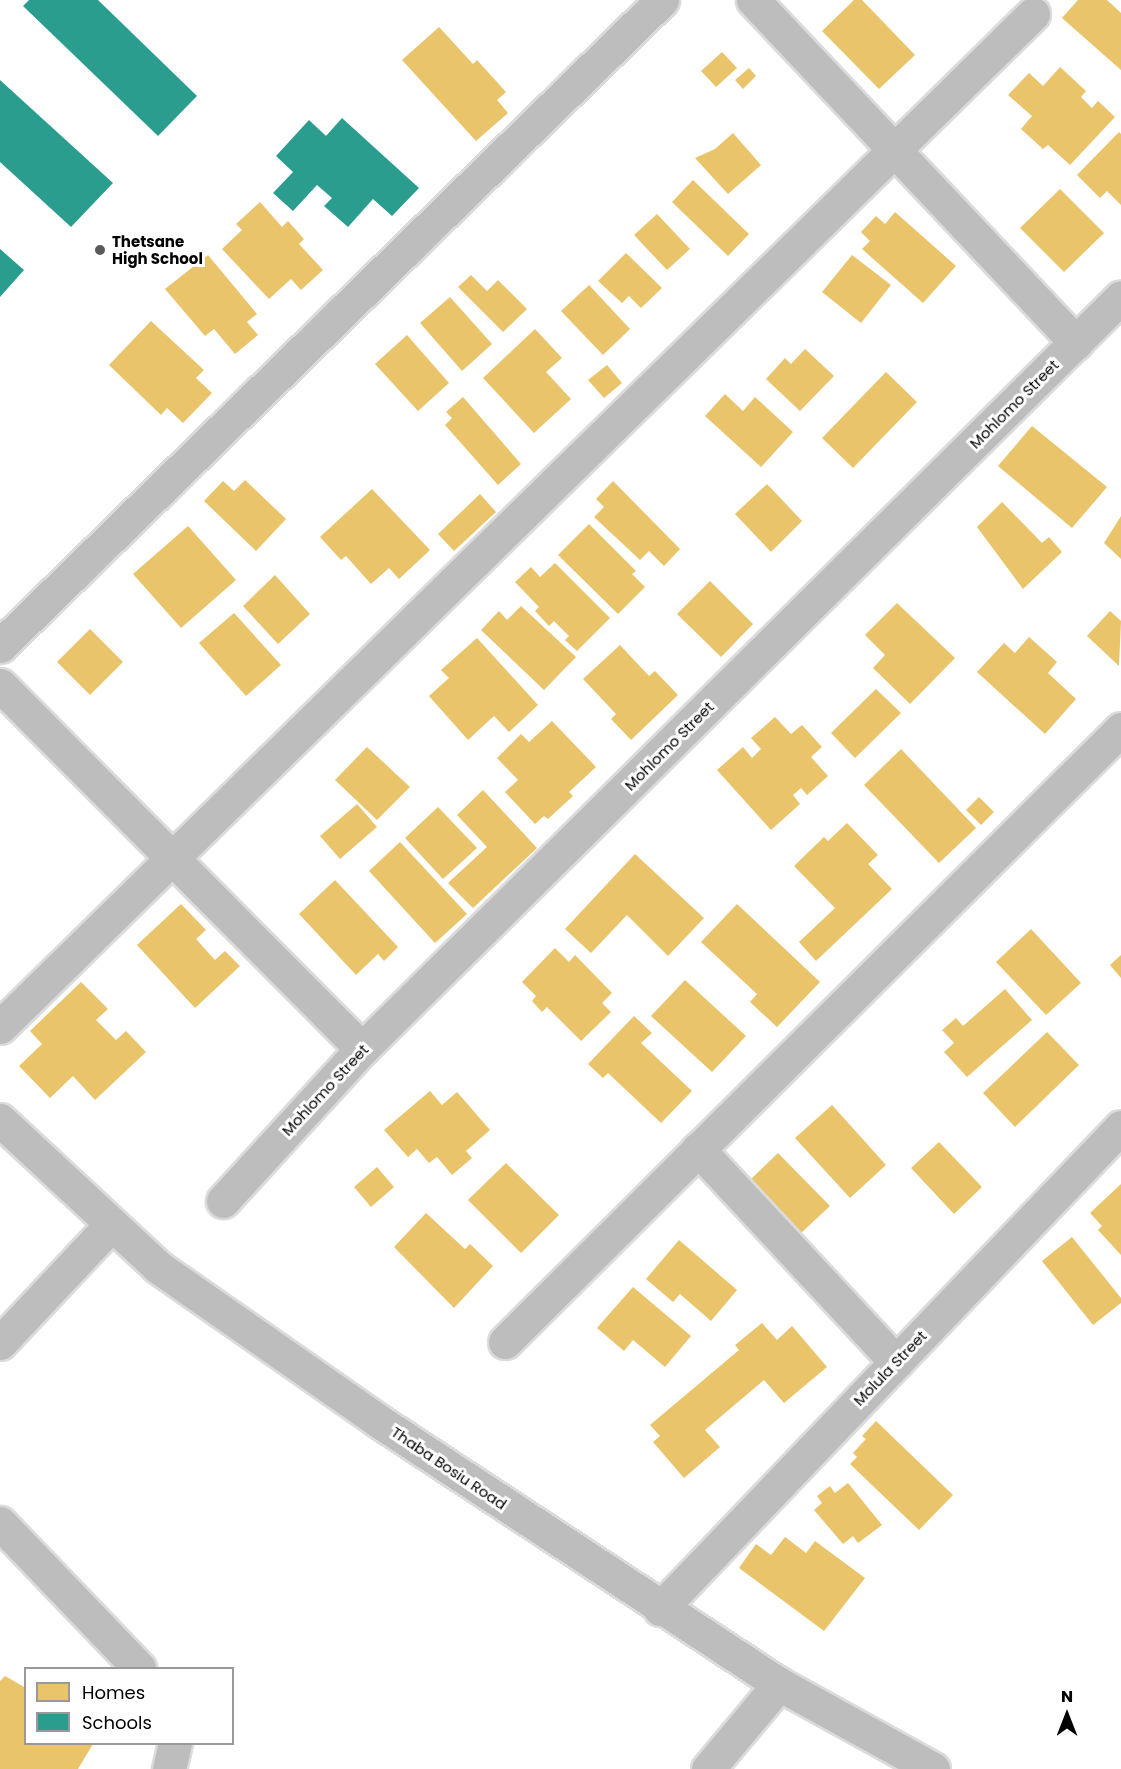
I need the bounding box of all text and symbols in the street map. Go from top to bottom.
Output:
place label: Thetsane High School [112,232,203,267]
marker: Thetsane High School [93,243,107,257]
street label: Mohlomo Street [966,356,1062,452]
street label: Mohlomo Street [621,698,717,794]
street label: Mohlomo Street [278,1041,372,1139]
street label: Molula Street [850,1327,930,1409]
street label: Thaba Bosiu Road [388,1423,510,1513]
legend [24,1667,234,1745]
text: Homes [82,1680,145,1705]
north arrow [1037,1685,1097,1745]
text: N [1061,1685,1073,1708]
text: Schools [82,1710,152,1735]

